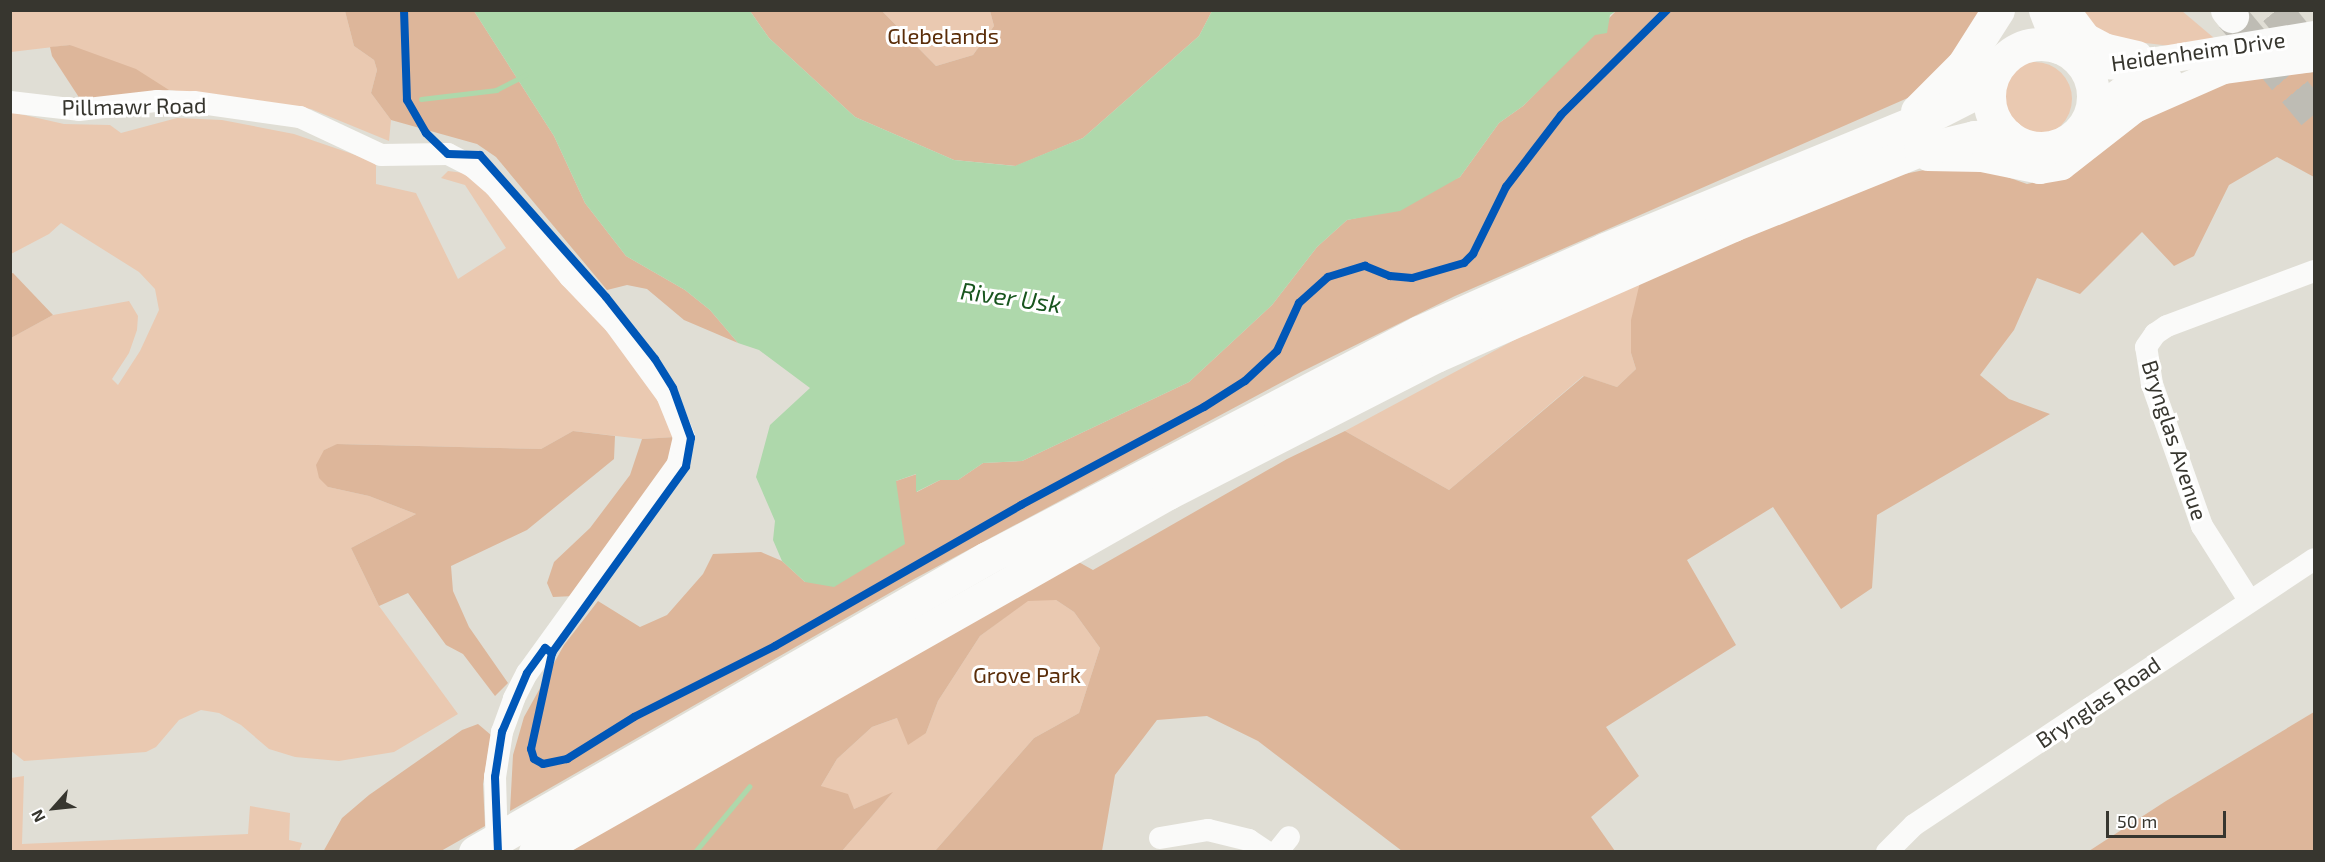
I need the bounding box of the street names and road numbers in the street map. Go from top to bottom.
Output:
street label: Heidenheim Drive [2109,26,2287,76]
street label: Pillmawr Road [61,92,207,120]
street label: Brynglas Avenue [2137,356,2213,524]
street label: Brynglas Road [2031,651,2165,753]

